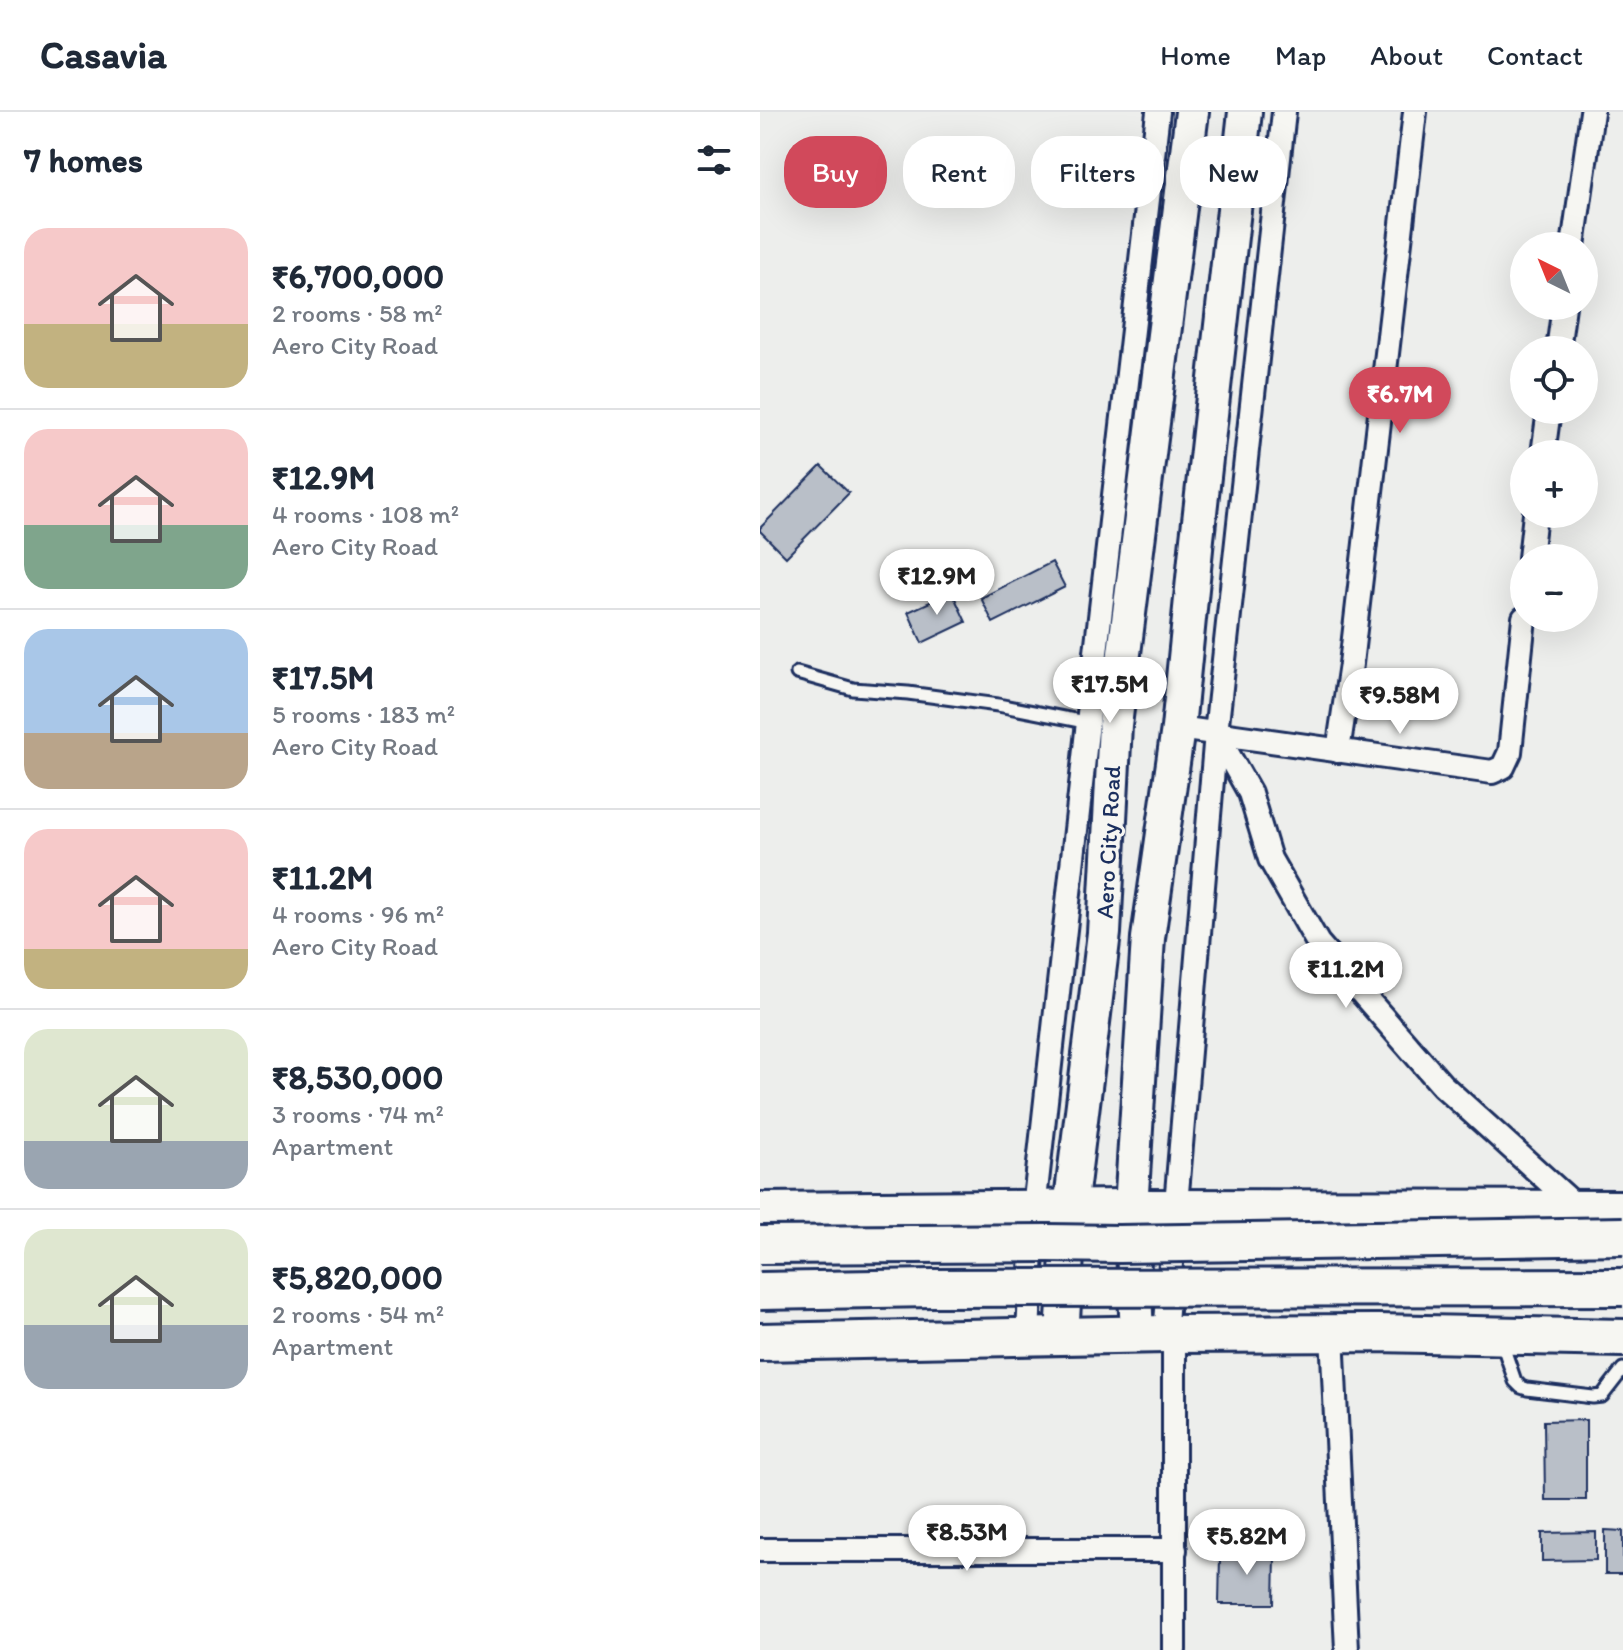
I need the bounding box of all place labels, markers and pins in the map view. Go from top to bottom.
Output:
pin: ₹6.7M [1344,367,1456,435]
pin: ₹12.9M [872,549,1002,617]
pin: ₹17.5M [1045,657,1175,725]
pin: ₹9.58M [1335,668,1465,736]
pin: ₹11.2M [1281,942,1411,1010]
pin: ₹8.53M [902,1505,1032,1573]
pin: ₹5.82M [1182,1509,1312,1577]

